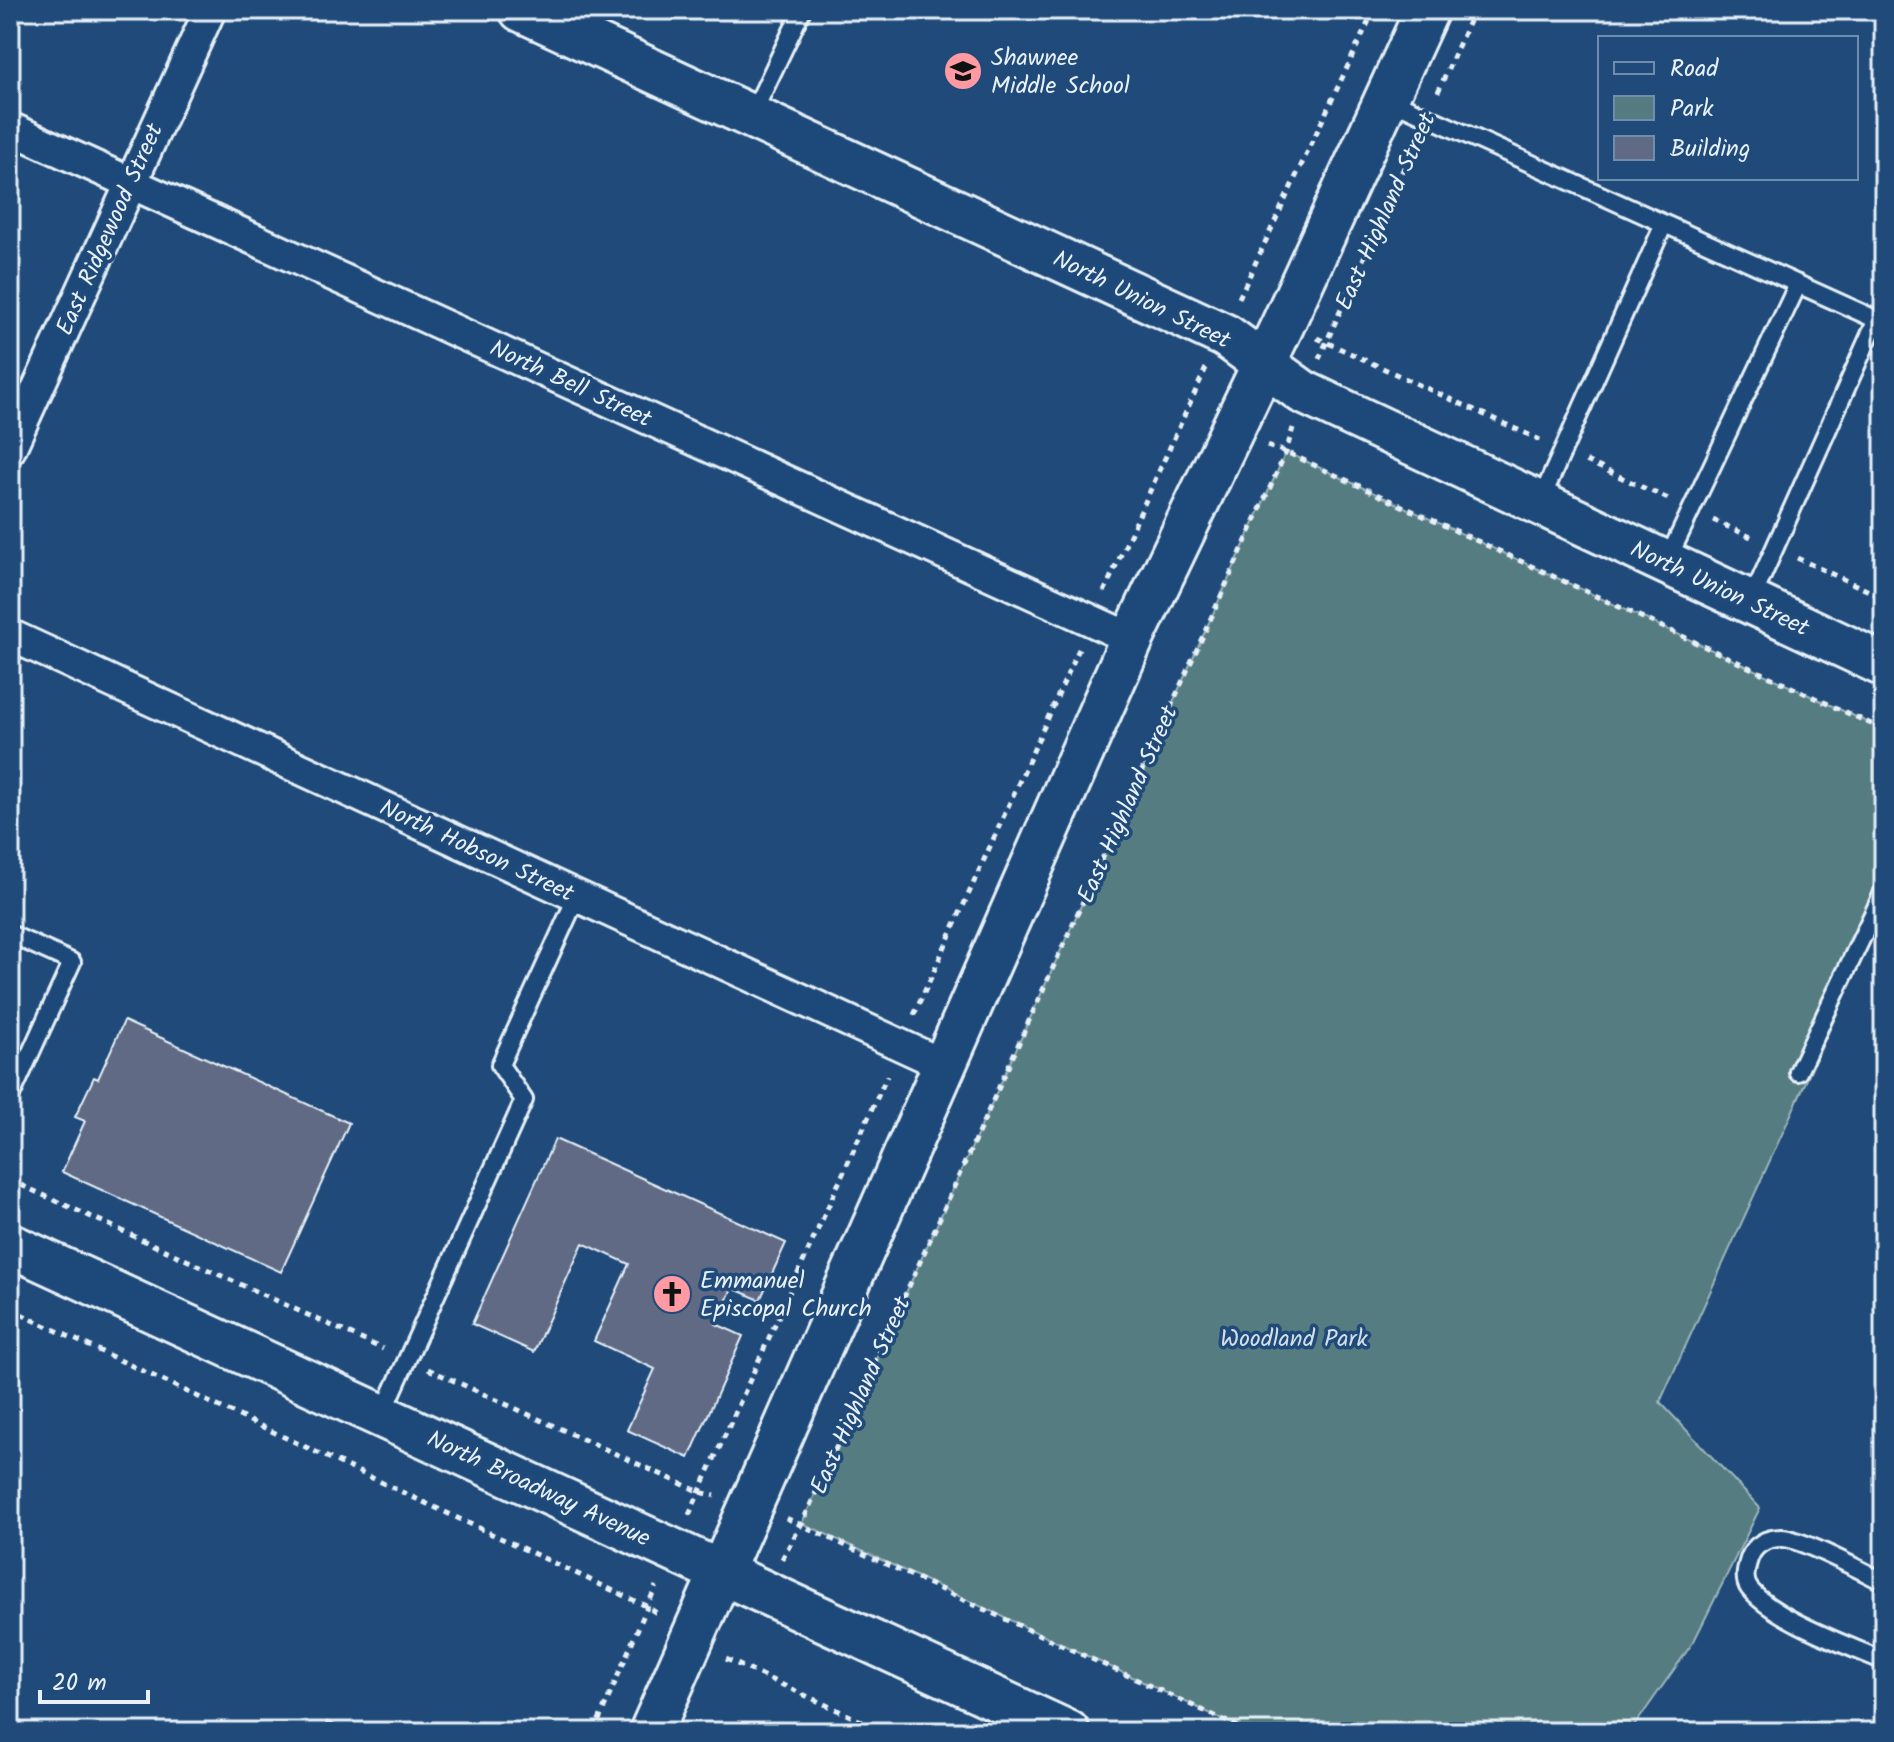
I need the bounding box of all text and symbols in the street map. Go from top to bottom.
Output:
legend [1598,36,1858,180]
place label: Shawnee Middle School [991,39,1130,106]
school or university icon: Shawnee Middle School [942,50,984,92]
text: Road [1670,50,1719,89]
text: Park [1670,90,1714,129]
street label: East Highland Street [1325,106,1448,317]
street label: East Ridgewood Street [46,117,175,342]
text: Building [1670,130,1750,169]
street label: North Union Street [1046,240,1238,361]
street label: North Bell Street [483,330,659,439]
street label: North Union Street [1623,531,1816,648]
street label: East Highland Street [1067,699,1190,910]
street label: North Hobson Street [373,789,581,914]
place label: Emmanuel Episcopal Church [700,1262,872,1329]
church icon: Emmanuel Episcopal Church [651,1273,693,1315]
street label: East Highland Street [800,1290,923,1501]
park label: Woodland Park [1220,1320,1368,1359]
street label: North Broadway Avenue [420,1420,657,1558]
scale bar [40,1654,148,1704]
text: 20 m [52,1664,107,1703]

